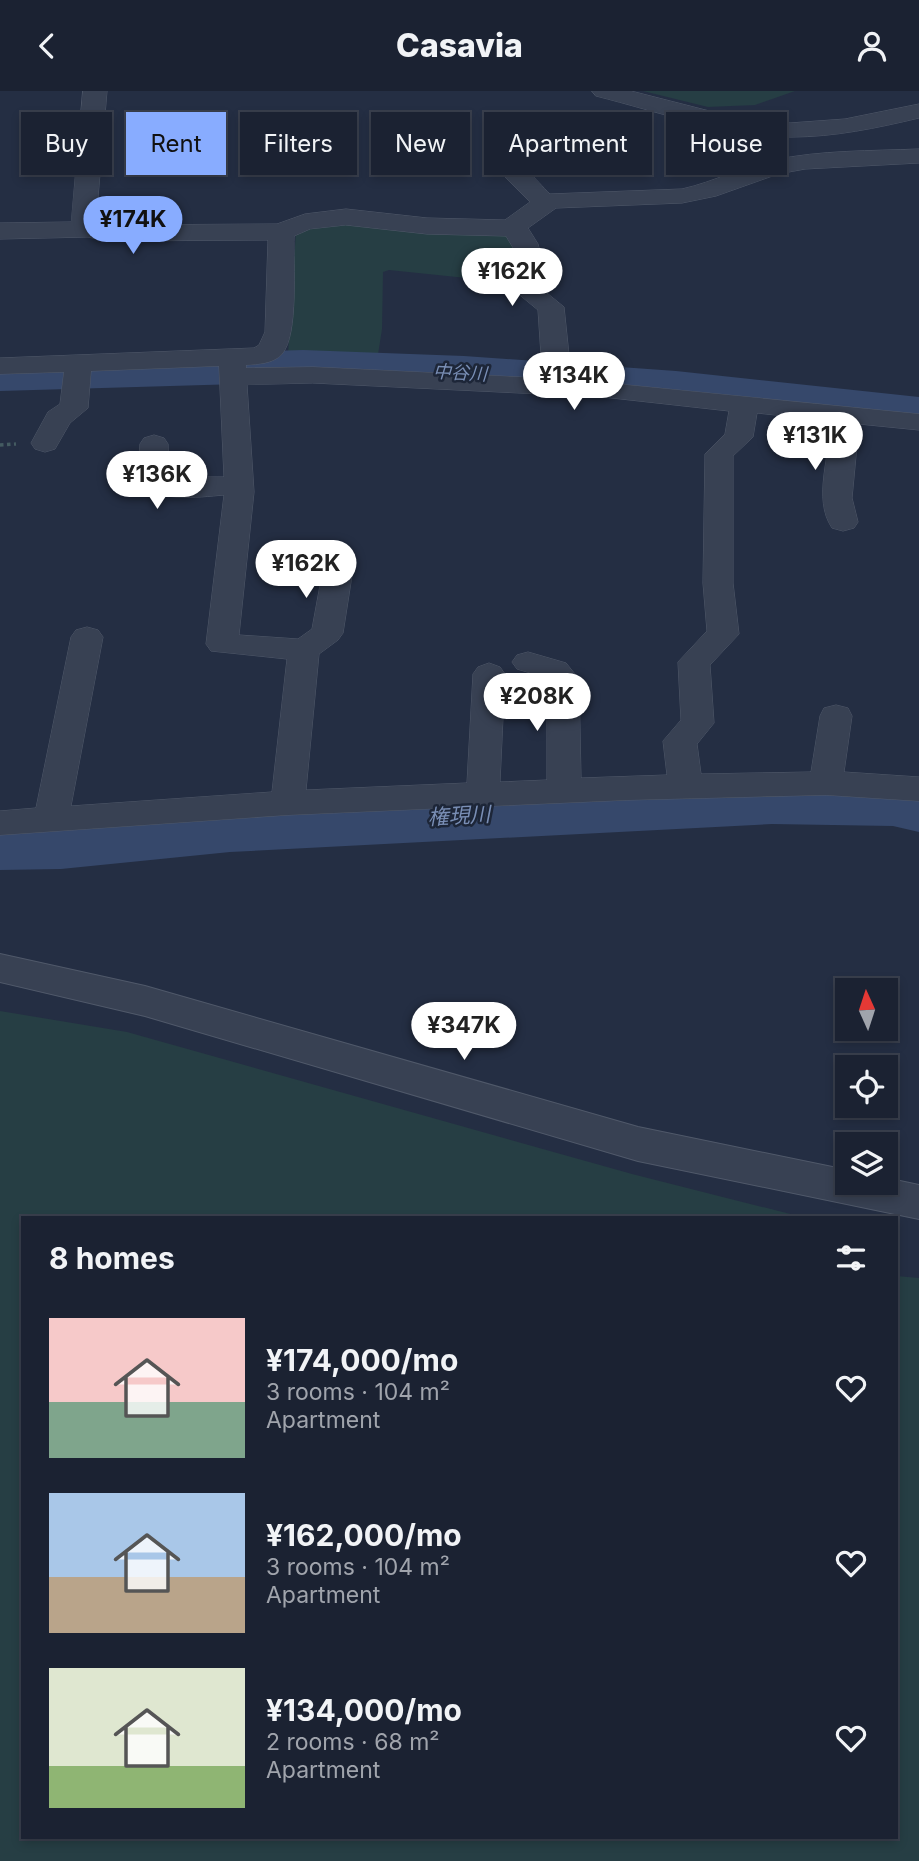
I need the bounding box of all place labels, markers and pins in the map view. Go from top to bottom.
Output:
pin: ¥174K [84,197,182,256]
pin: ¥162K [463,249,561,308]
pin: ¥134K [525,353,623,412]
pin: ¥131K [766,413,864,472]
pin: ¥136K [108,451,206,511]
pin: ¥162K [257,540,355,600]
pin: ¥208K [488,673,586,733]
pin: ¥347K [415,1003,513,1062]

